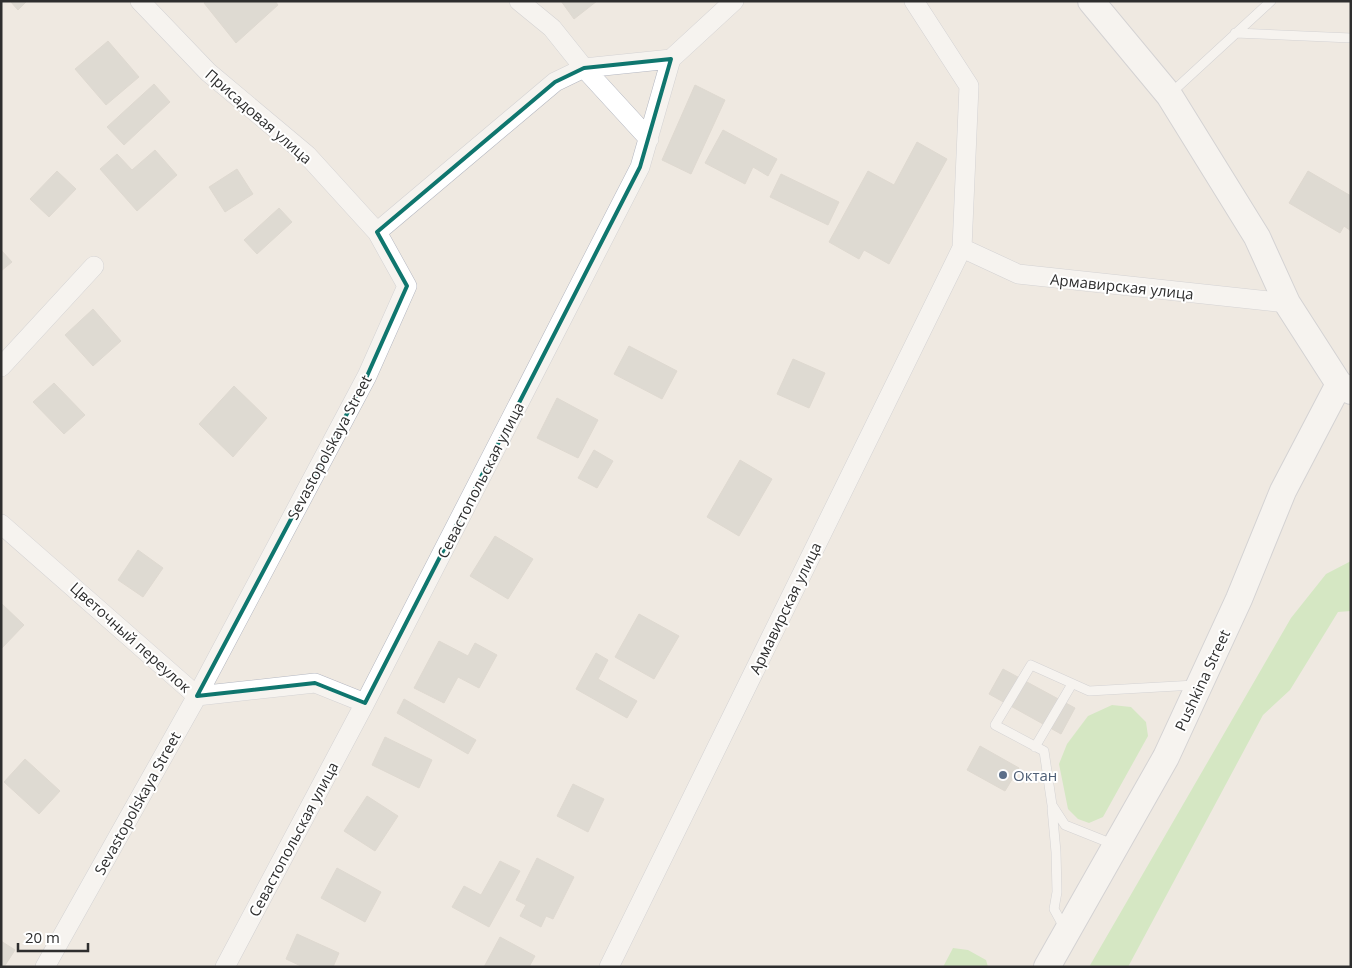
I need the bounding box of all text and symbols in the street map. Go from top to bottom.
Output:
street label: Присадовая улица [201,64,317,168]
street label: Армавирская улица [1049,269,1195,303]
street label: Sevastopolskaya Street [282,371,376,523]
street label: Севастопольская улица [432,399,528,561]
street label: Армавирская улица [744,539,826,677]
street label: Цветочный переулок [66,577,196,697]
street label: Pushkina Street [1170,626,1234,734]
street label: Sevastopolskaya Street [89,728,185,878]
street label: Севастопольская улица [244,758,342,920]
place label: Октан [1013,765,1057,785]
marker: Октан [997,769,1009,781]
scale bar [18,920,88,952]
text: 20 m [25,927,60,947]

